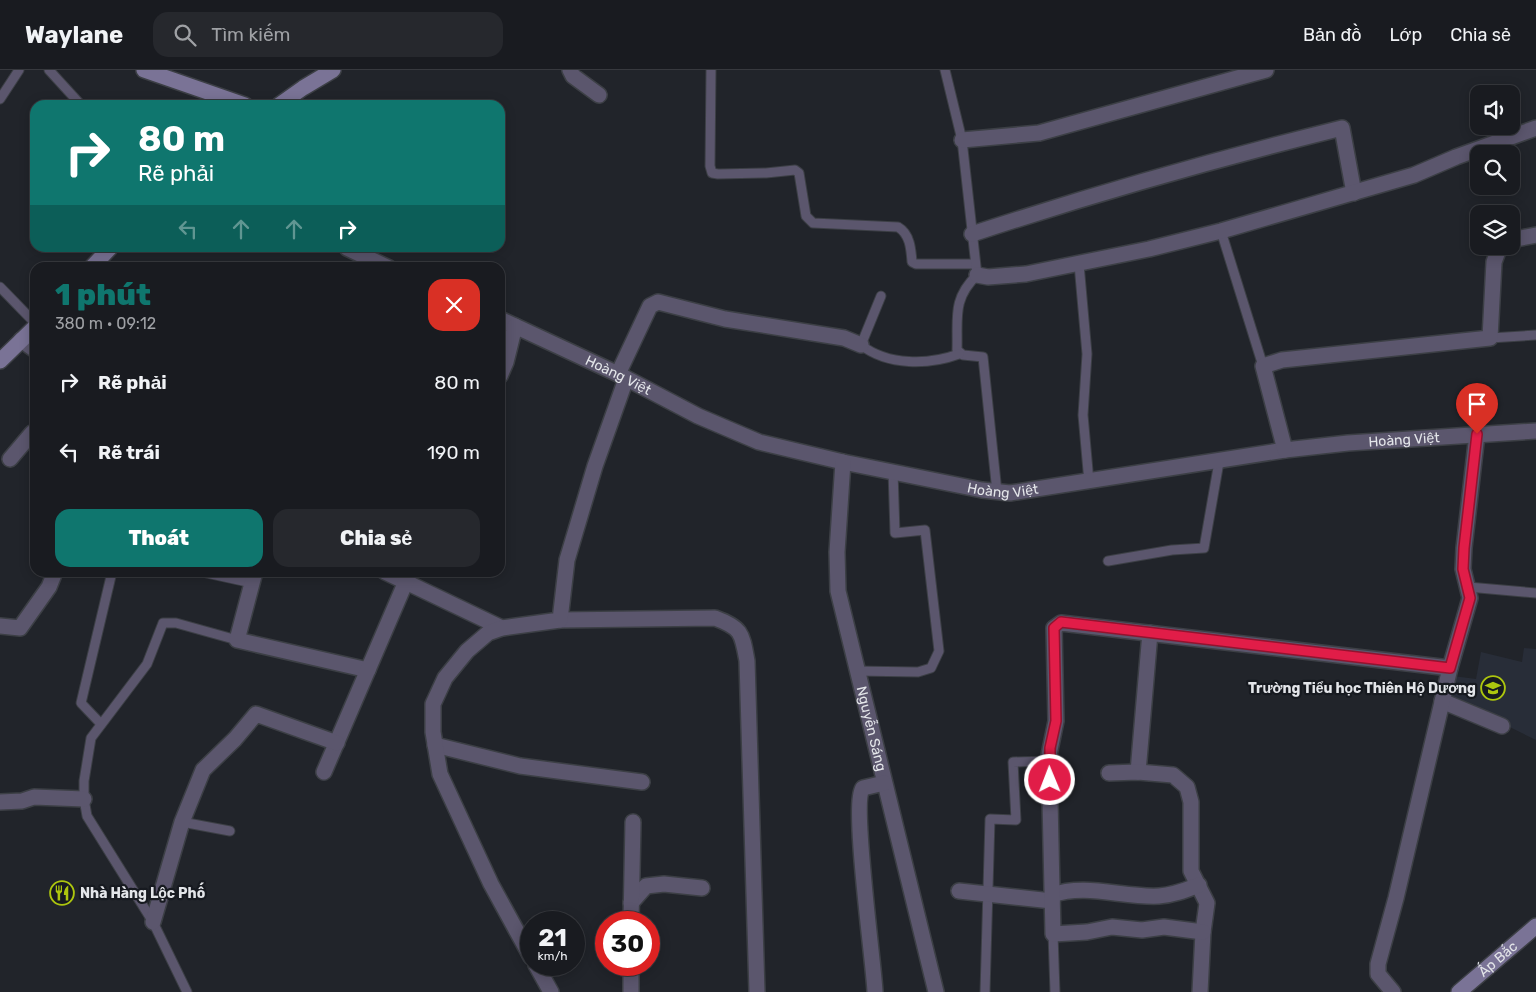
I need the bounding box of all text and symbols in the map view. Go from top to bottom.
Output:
search box [153,12,503,57]
text: Waylane [25,21,123,49]
icon: search [171,21,199,49]
text: Tìm kiếm [211,23,290,46]
text: Bản đồ [1303,24,1361,46]
text: Lớp [1389,24,1422,46]
text: Chia sẻ [1450,24,1511,46]
map controls [1470,85,1520,255]
button: sound [1470,85,1520,135]
text: 80 m [138,118,225,160]
icon: right [55,120,120,185]
button: search [1470,145,1520,195]
text: Rẽ phải [138,160,214,187]
button: layers [1470,205,1520,255]
icon: left [174,215,202,243]
icon: ahead [227,215,255,243]
icon: ahead [280,215,308,243]
icon: right [333,215,361,243]
text: 1 phút [55,277,151,313]
button: close [428,279,480,331]
text: 380 m · 09:12 [55,314,156,333]
street label: Hoàng Việt [583,352,655,399]
icon: right [55,368,83,396]
text: Rẽ phải [98,371,167,394]
text: 80 m [434,371,480,394]
pin [1456,383,1498,434]
icon: arrive [1463,390,1491,418]
street label: Hoàng Việt [1368,429,1441,450]
icon: left [55,438,83,466]
text: Rẽ trái [98,441,160,464]
text: 190 m [427,441,480,464]
street label: Hoàng Việt [966,479,1040,501]
button: Thoát [55,509,263,567]
button: Chia sẻ [273,509,480,567]
school or university icon: Trường Tiểu học Thiên Hộ Dương [1480,675,1506,701]
place label: Trường Tiểu học Thiên Hộ Dương [1248,680,1476,697]
street label: Nguyễn Sáng [853,684,890,773]
position arrow [1023,753,1075,805]
restaurant icon: Nhà Hàng Lộc Phố [49,880,75,906]
place label: Nhà Hàng Lộc Phố [80,882,205,902]
speed limit sign: 30 [595,911,660,976]
text: 21 [538,923,567,952]
street label: Ấp Bắc [1473,937,1521,980]
text: km/h [538,949,567,963]

